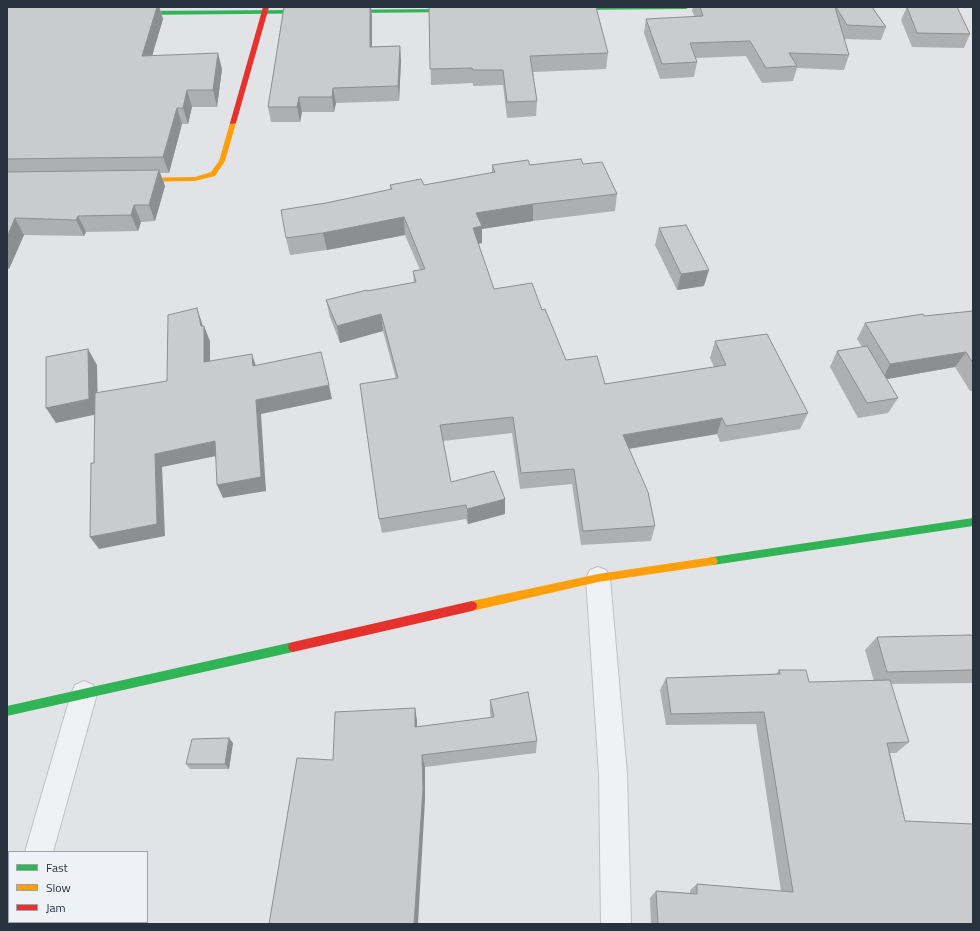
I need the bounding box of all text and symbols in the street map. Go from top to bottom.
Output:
legend [8,851,148,923]
text: Fast [46,858,68,877]
text: Slow [46,878,71,897]
text: Jam [46,898,66,917]

